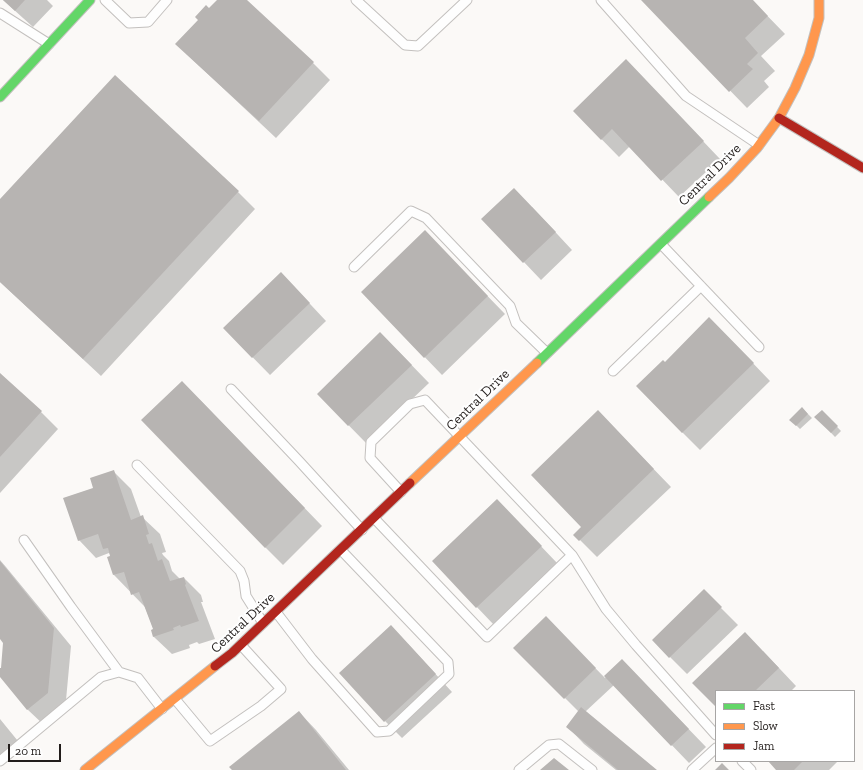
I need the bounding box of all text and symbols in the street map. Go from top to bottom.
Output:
street label: Central Drive [675,140,745,210]
street label: Central Drive [443,366,513,434]
street label: Central Drive [208,589,278,657]
legend [715,690,855,762]
text: Fast [753,699,775,713]
text: Slow [753,719,778,733]
scale bar [10,736,63,762]
text: Jam [753,739,774,753]
text: 20 m [15,744,41,758]

